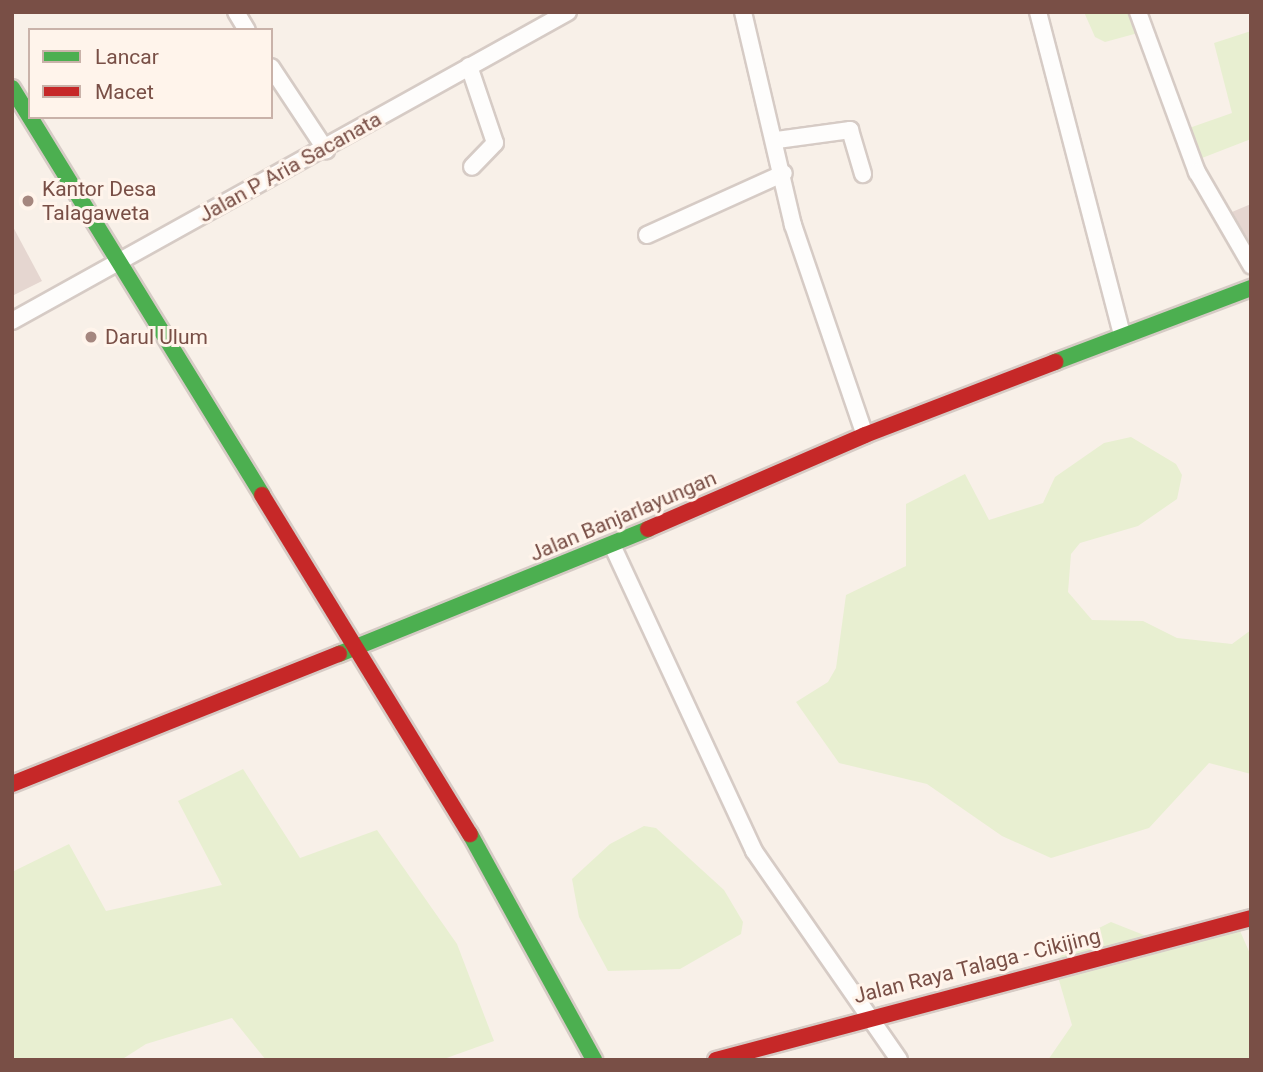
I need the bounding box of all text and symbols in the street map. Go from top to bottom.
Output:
legend [28,28,273,119]
text: Lancar [95,45,159,69]
text: Macet [95,80,154,104]
street label: Jalan P Aria Sacanata [194,106,386,228]
place label: Kantor Desa Talagaweta [42,176,156,226]
marker: Kantor Desa Talagaweta [20,193,36,209]
place label: Darul Ulum [105,324,208,350]
marker: Darul Ulum [83,329,99,345]
street label: Jalan Banjarlayungan [526,465,720,567]
street label: Jalan Raya Talaga - Cikijing [851,923,1103,1009]

